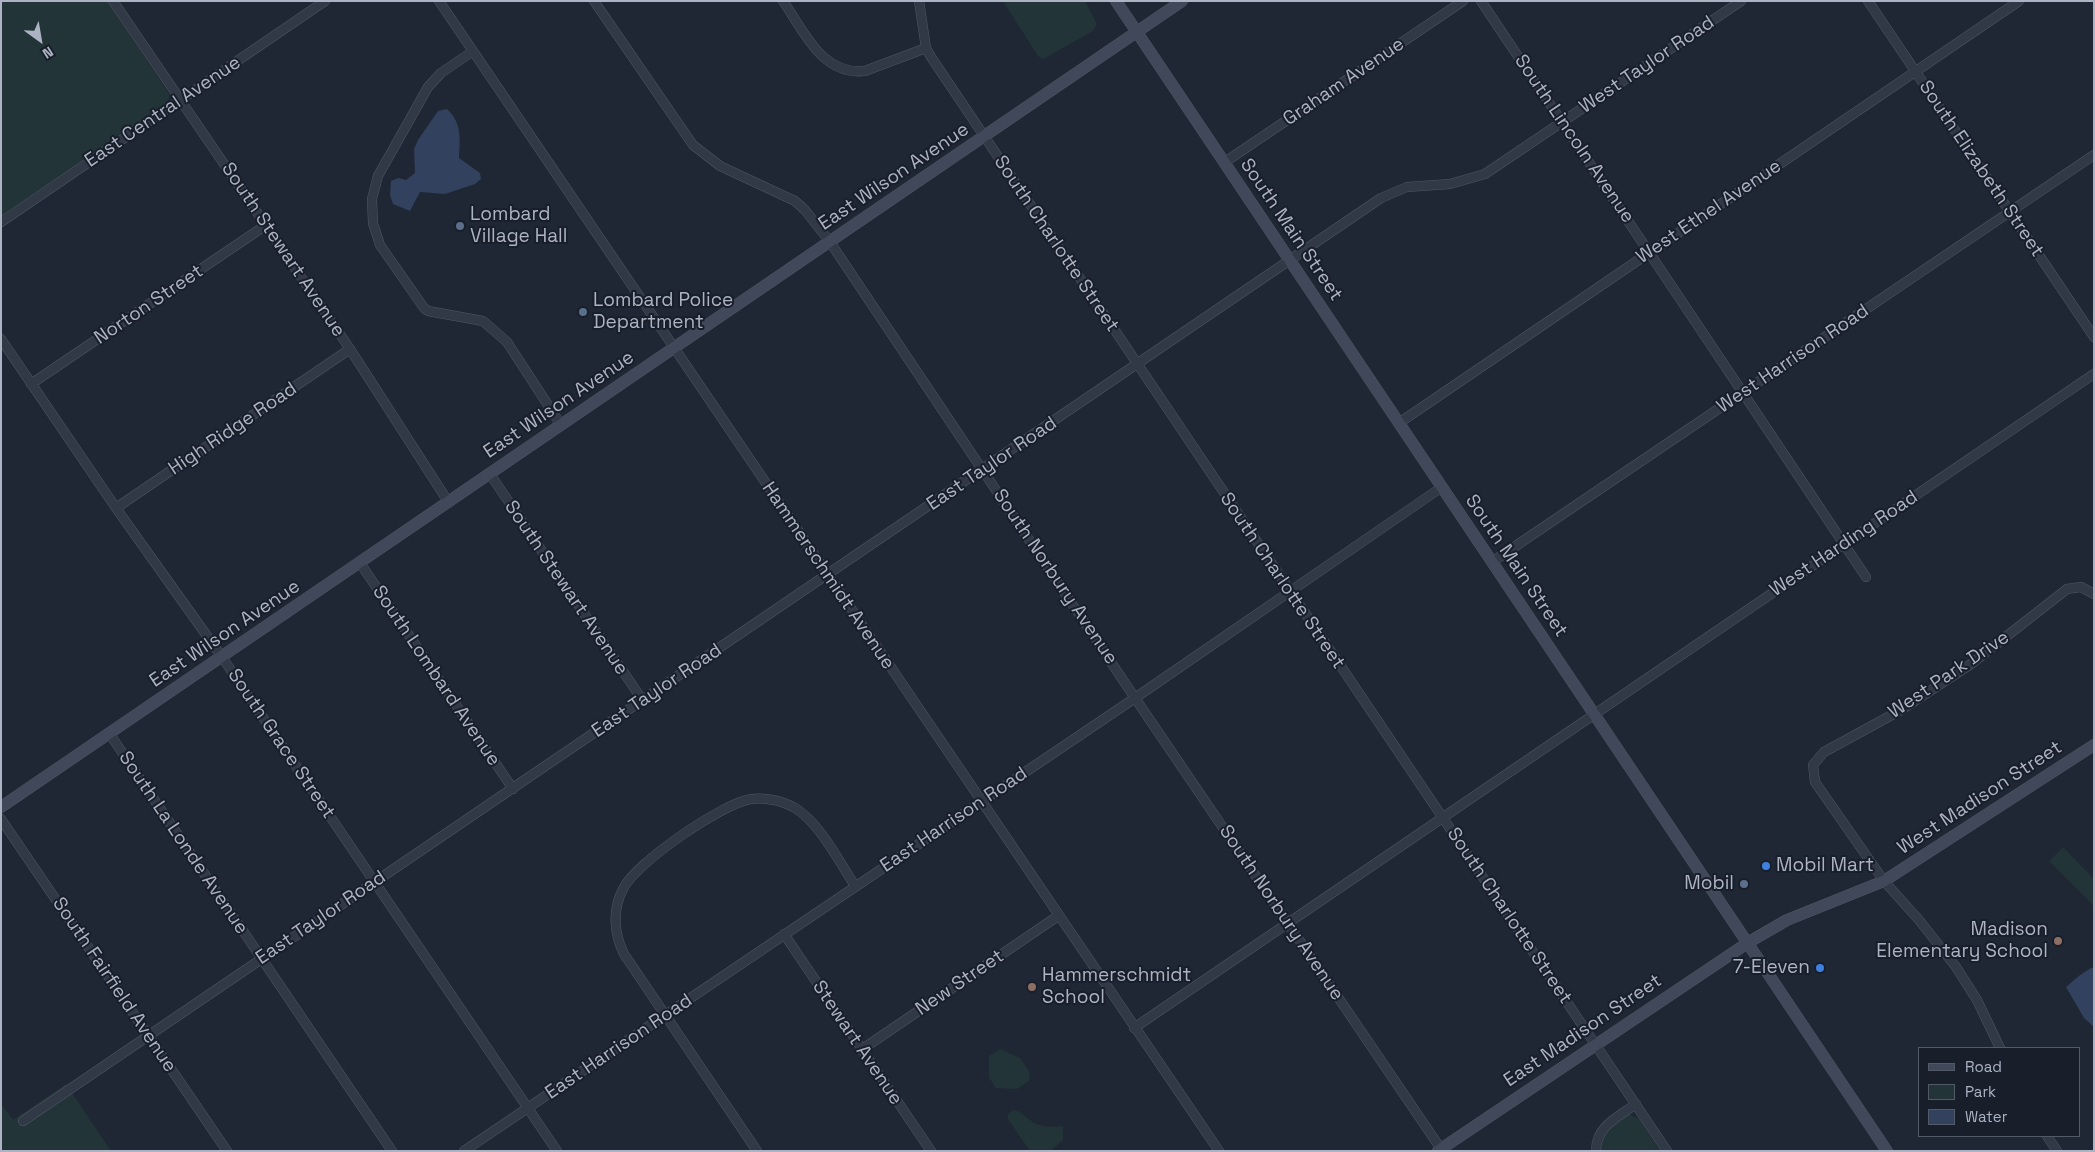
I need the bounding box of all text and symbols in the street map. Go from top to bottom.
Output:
street label: West Taylor Road [1575,11,1719,119]
north arrow [15,15,65,65]
street label: Graham Avenue [1279,33,1409,131]
text: N [39,43,57,63]
street label: South Lincoln Avenue [1509,50,1639,228]
street label: East Central Avenue [81,51,245,173]
street label: South Elizabeth Street [1914,77,2048,261]
street label: East Wilson Avenue [815,118,973,236]
street label: South Charlotte Street [988,152,1124,336]
street label: South Main Street [1235,154,1347,306]
street label: West Ethel Avenue [1632,155,1786,269]
street label: South Stewart Avenue [216,159,350,341]
place label: Lombard Village Hall [470,204,567,248]
marker: Lombard Village Hall [454,220,466,232]
street label: Norton Street [90,260,208,350]
place label: Lombard Police Department [593,290,733,334]
street label: West Harrison Road [1713,300,1873,418]
marker: Lombard Police Department [577,306,589,318]
street label: East Wilson Avenue [480,346,638,464]
street label: High Ridge Road [165,378,301,480]
street label: East Taylor Road [923,412,1061,516]
street label: Hammerschmidt Avenue [757,478,899,674]
street label: South Norbury Avenue [988,485,1122,669]
street label: West Harding Road [1766,486,1922,602]
street label: South Charlotte Street [1214,489,1350,673]
street label: South Main Street [1460,490,1572,642]
street label: South Stewart Avenue [499,497,633,679]
street label: East Wilson Avenue [146,575,304,693]
street label: South Lombard Avenue [367,581,505,771]
street label: West Park Drive [1884,626,2014,724]
street label: East Taylor Road [588,639,726,743]
street label: South Grace Street [222,665,340,823]
street label: West Madison Street [1894,736,2066,860]
street label: South La Londe Avenue [113,747,253,939]
street label: East Harrison Road [876,762,1032,878]
street label: South Norbury Avenue [1214,821,1348,1005]
street label: South Charlotte Street [1441,824,1577,1008]
place label: Mobil Mart [1776,855,1874,877]
marker: Mobil Mart [1760,860,1772,872]
street label: East Taylor Road [252,866,390,970]
place label: Mobil [1684,873,1734,895]
marker: Mobil [1738,878,1750,890]
street label: South Fairfield Avenue [47,893,181,1077]
place label: Madison Elementary School [1876,919,2048,963]
marker: Madison Elementary School [2052,935,2064,947]
street label: New Street [911,945,1009,1021]
place label: 7-Eleven [1733,957,1810,979]
marker: 7-Eleven [1814,962,1826,974]
place label: Hammerschmidt School [1042,965,1191,1009]
street label: East Madison Street [1500,970,1666,1092]
street label: Stewart Avenue [807,977,907,1109]
marker: Hammerschmidt School [1026,981,1038,993]
street label: East Harrison Road [541,989,697,1105]
legend [1918,1047,2080,1137]
text: Road [1965,1057,2002,1076]
text: Park [1965,1082,1996,1101]
text: Water [1965,1107,2007,1126]

